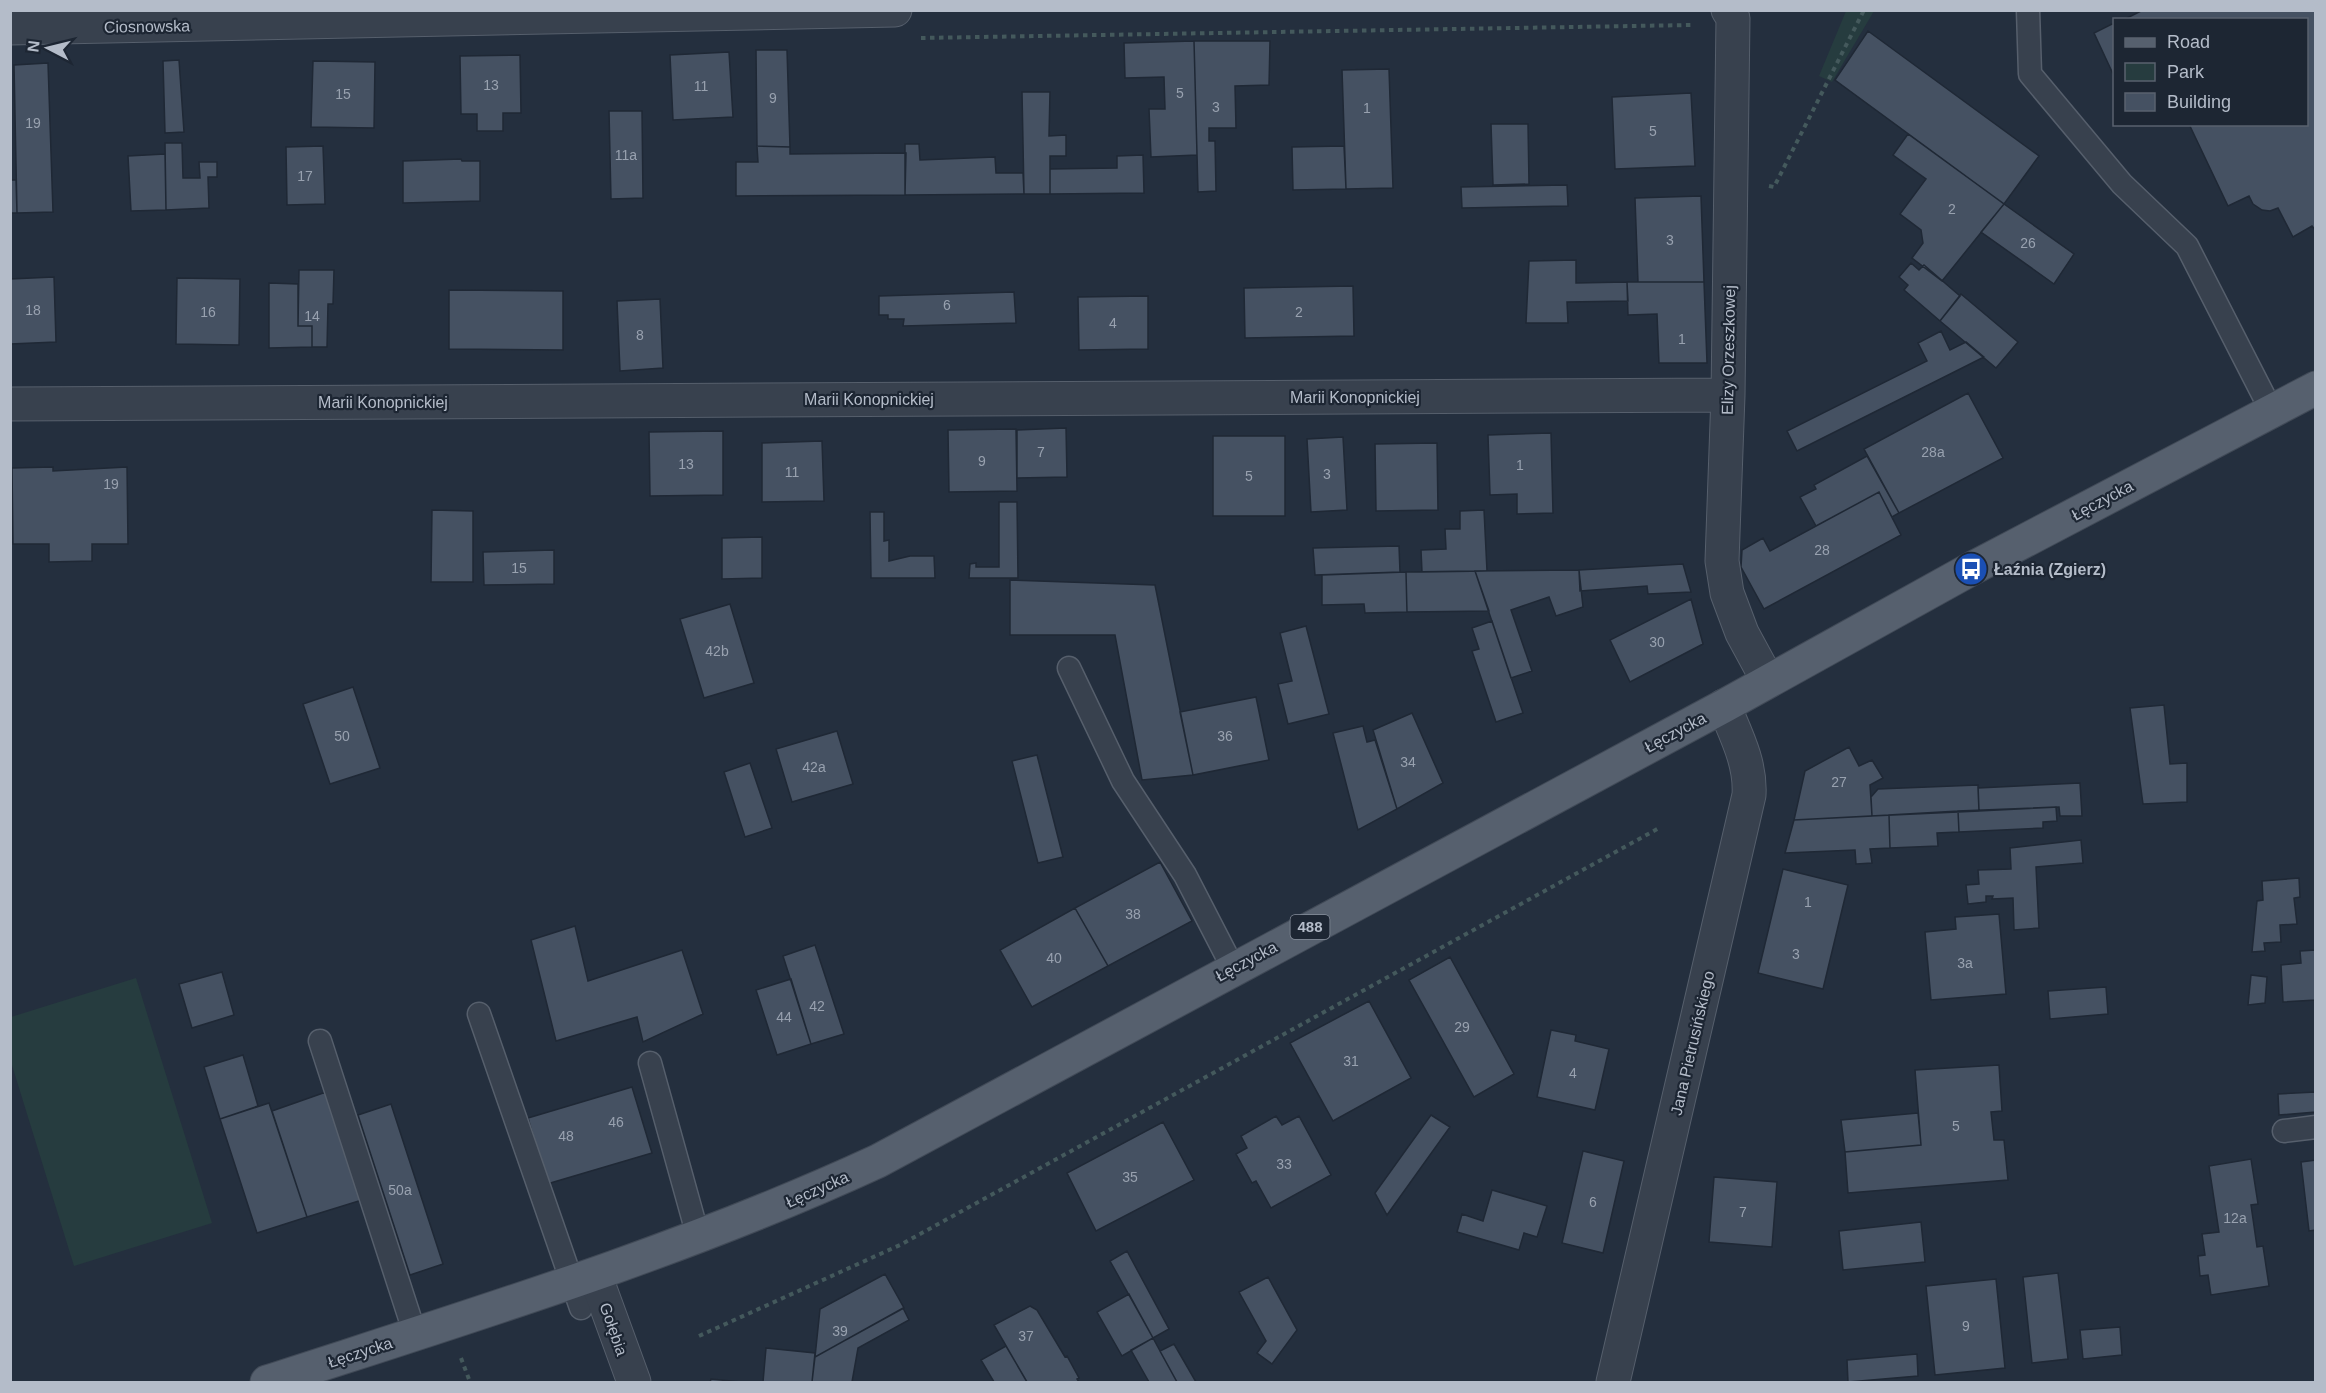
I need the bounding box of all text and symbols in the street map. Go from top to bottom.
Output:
street label: Ciosnowska [104,17,190,36]
north arrow [18,18,78,78]
legend [2113,18,2308,126]
text: Road [2167,32,2210,52]
text: N [24,39,43,53]
text: Park [2167,62,2205,82]
house number: 13 [483,77,499,93]
house number: 11 [694,78,708,94]
house number: 5 [1176,85,1184,101]
house number: 15 [335,86,351,102]
house number: 9 [769,90,777,106]
text: Building [2167,92,2231,112]
house number: 3 [1212,99,1220,115]
house number: 1 [1363,100,1371,116]
house number: 19 [25,115,41,131]
house number: 5 [1649,123,1657,139]
house number: 11a [615,147,637,163]
house number: 17 [297,168,313,184]
house number: 2 [1948,201,1956,217]
house number: 3 [1666,232,1674,248]
house number: 26 [2020,235,2036,251]
street label: Elizy Orzeszkowej [1719,285,1738,415]
house number: 6 [943,297,951,313]
house number: 18 [25,302,41,318]
house number: 16 [200,304,216,320]
house number: 2 [1295,304,1303,320]
house number: 14 [304,308,320,324]
house number: 4 [1109,315,1117,331]
house number: 8 [636,327,644,343]
house number: 1 [1678,331,1686,347]
street label: Marii Konopnickiej [1290,389,1420,406]
street label: Marii Konopnickiej [804,391,934,408]
street label: Marii Konopnickiej [318,394,448,411]
house number: 7 [1037,444,1045,460]
house number: 28a [1921,444,1945,460]
house number: 9 [978,453,986,469]
house number: 13 [678,456,694,472]
house number: 1 [1516,457,1524,473]
house number: 11 [785,464,799,480]
house number: 3 [1323,466,1331,482]
house number: 5 [1245,468,1253,484]
house number: 19 [103,476,119,492]
street label: Łęczycka [2069,477,2136,524]
house number: 28 [1814,542,1830,558]
bus stop icon: Łaźnia (Zgierz) [1953,551,1989,587]
house number: 15 [511,560,527,576]
place label: Łaźnia (Zgierz) [1994,561,2106,578]
house number: 30 [1649,634,1665,650]
house number: 42b [705,643,729,659]
street label: Łęczycka [1642,709,1709,756]
house number: 50 [334,728,350,744]
house number: 36 [1217,728,1233,744]
house number: 34 [1400,754,1416,770]
house number: 42a [802,759,826,775]
house number: 27 [1831,774,1847,790]
house number: 1 [1804,894,1812,910]
house number: 38 [1125,906,1141,922]
road number: 488 [1290,915,1330,939]
street label: Łęczycka [1213,938,1280,985]
house number: 3 [1792,946,1800,962]
house number: 40 [1046,950,1062,966]
house number: 3a [1957,955,1973,971]
street label: Jana Pietrusińskiego [1668,969,1717,1117]
house number: 42 [809,998,825,1014]
house number: 44 [776,1009,792,1025]
house number: 29 [1454,1019,1470,1035]
house number: 31 [1343,1053,1359,1069]
house number: 4 [1569,1065,1577,1081]
house number: 46 [608,1114,624,1130]
house number: 5 [1952,1118,1960,1134]
house number: 48 [558,1128,574,1144]
house number: 33 [1276,1156,1292,1172]
street label: Łęczycka [783,1168,851,1211]
house number: 35 [1122,1169,1138,1185]
house number: 50a [388,1182,412,1198]
house number: 6 [1589,1194,1597,1210]
house number: 7 [1739,1204,1747,1220]
house number: 12a [2223,1210,2247,1226]
street label: Gołębia [597,1300,631,1358]
house number: 9 [1962,1318,1970,1334]
house number: 39 [832,1323,848,1339]
house number: 37 [1018,1328,1034,1344]
street label: Łęczycka [326,1334,395,1371]

